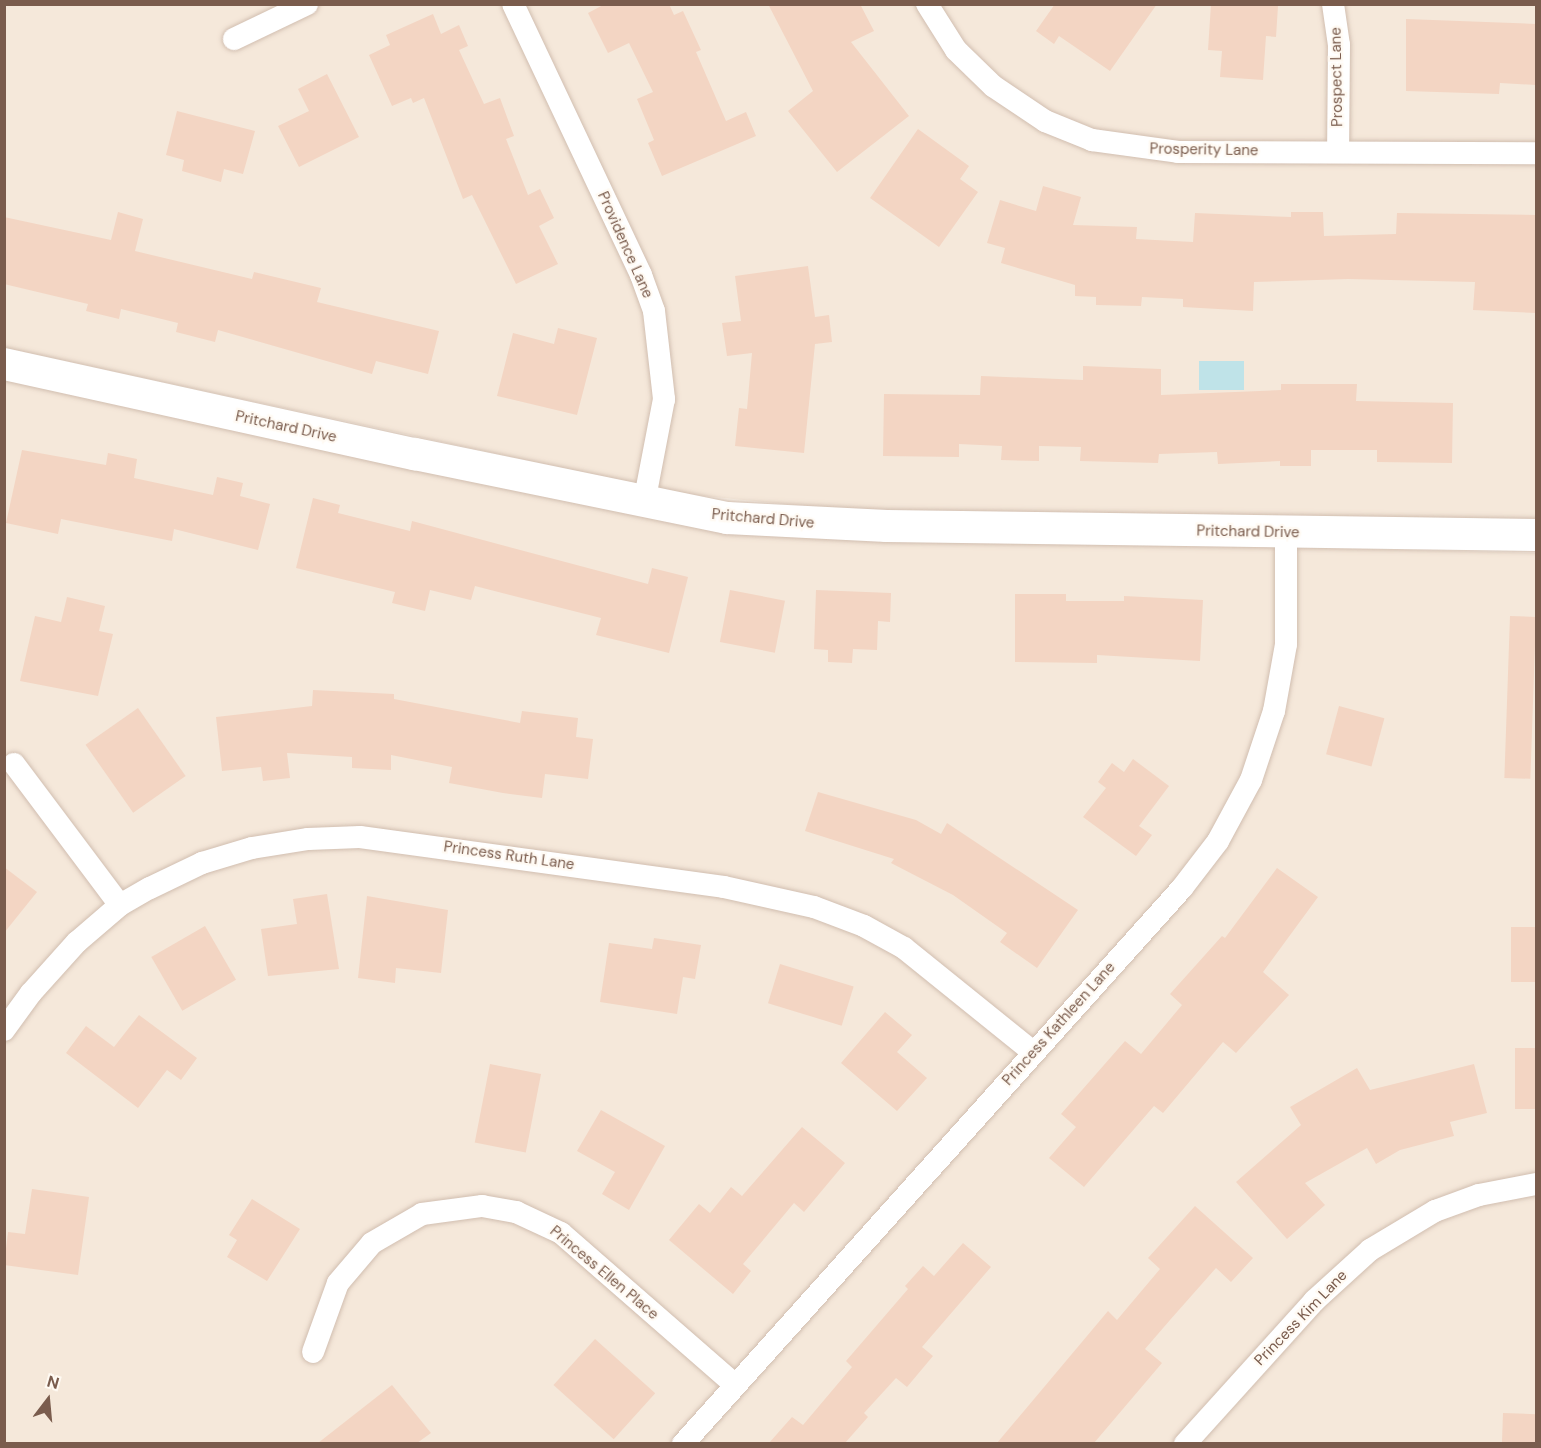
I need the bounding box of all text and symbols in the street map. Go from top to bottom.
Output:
street label: Prospect Lane [1327,27,1347,127]
street label: Prosperity Lane [1149,140,1259,160]
street label: Providence Lane [593,189,657,301]
street label: Pritchard Drive [234,407,338,447]
street label: Pritchard Drive [711,506,815,532]
street label: Pritchard Drive [1196,522,1300,542]
street label: Princess Ruth Lane [442,838,576,874]
street label: Princess Kathleen Lane [999,959,1119,1089]
street label: Princess Ellen Place [546,1222,662,1324]
street label: Princess Kim Lane [1251,1267,1351,1369]
north arrow [18,1370,78,1430]
text: N [45,1371,62,1394]

